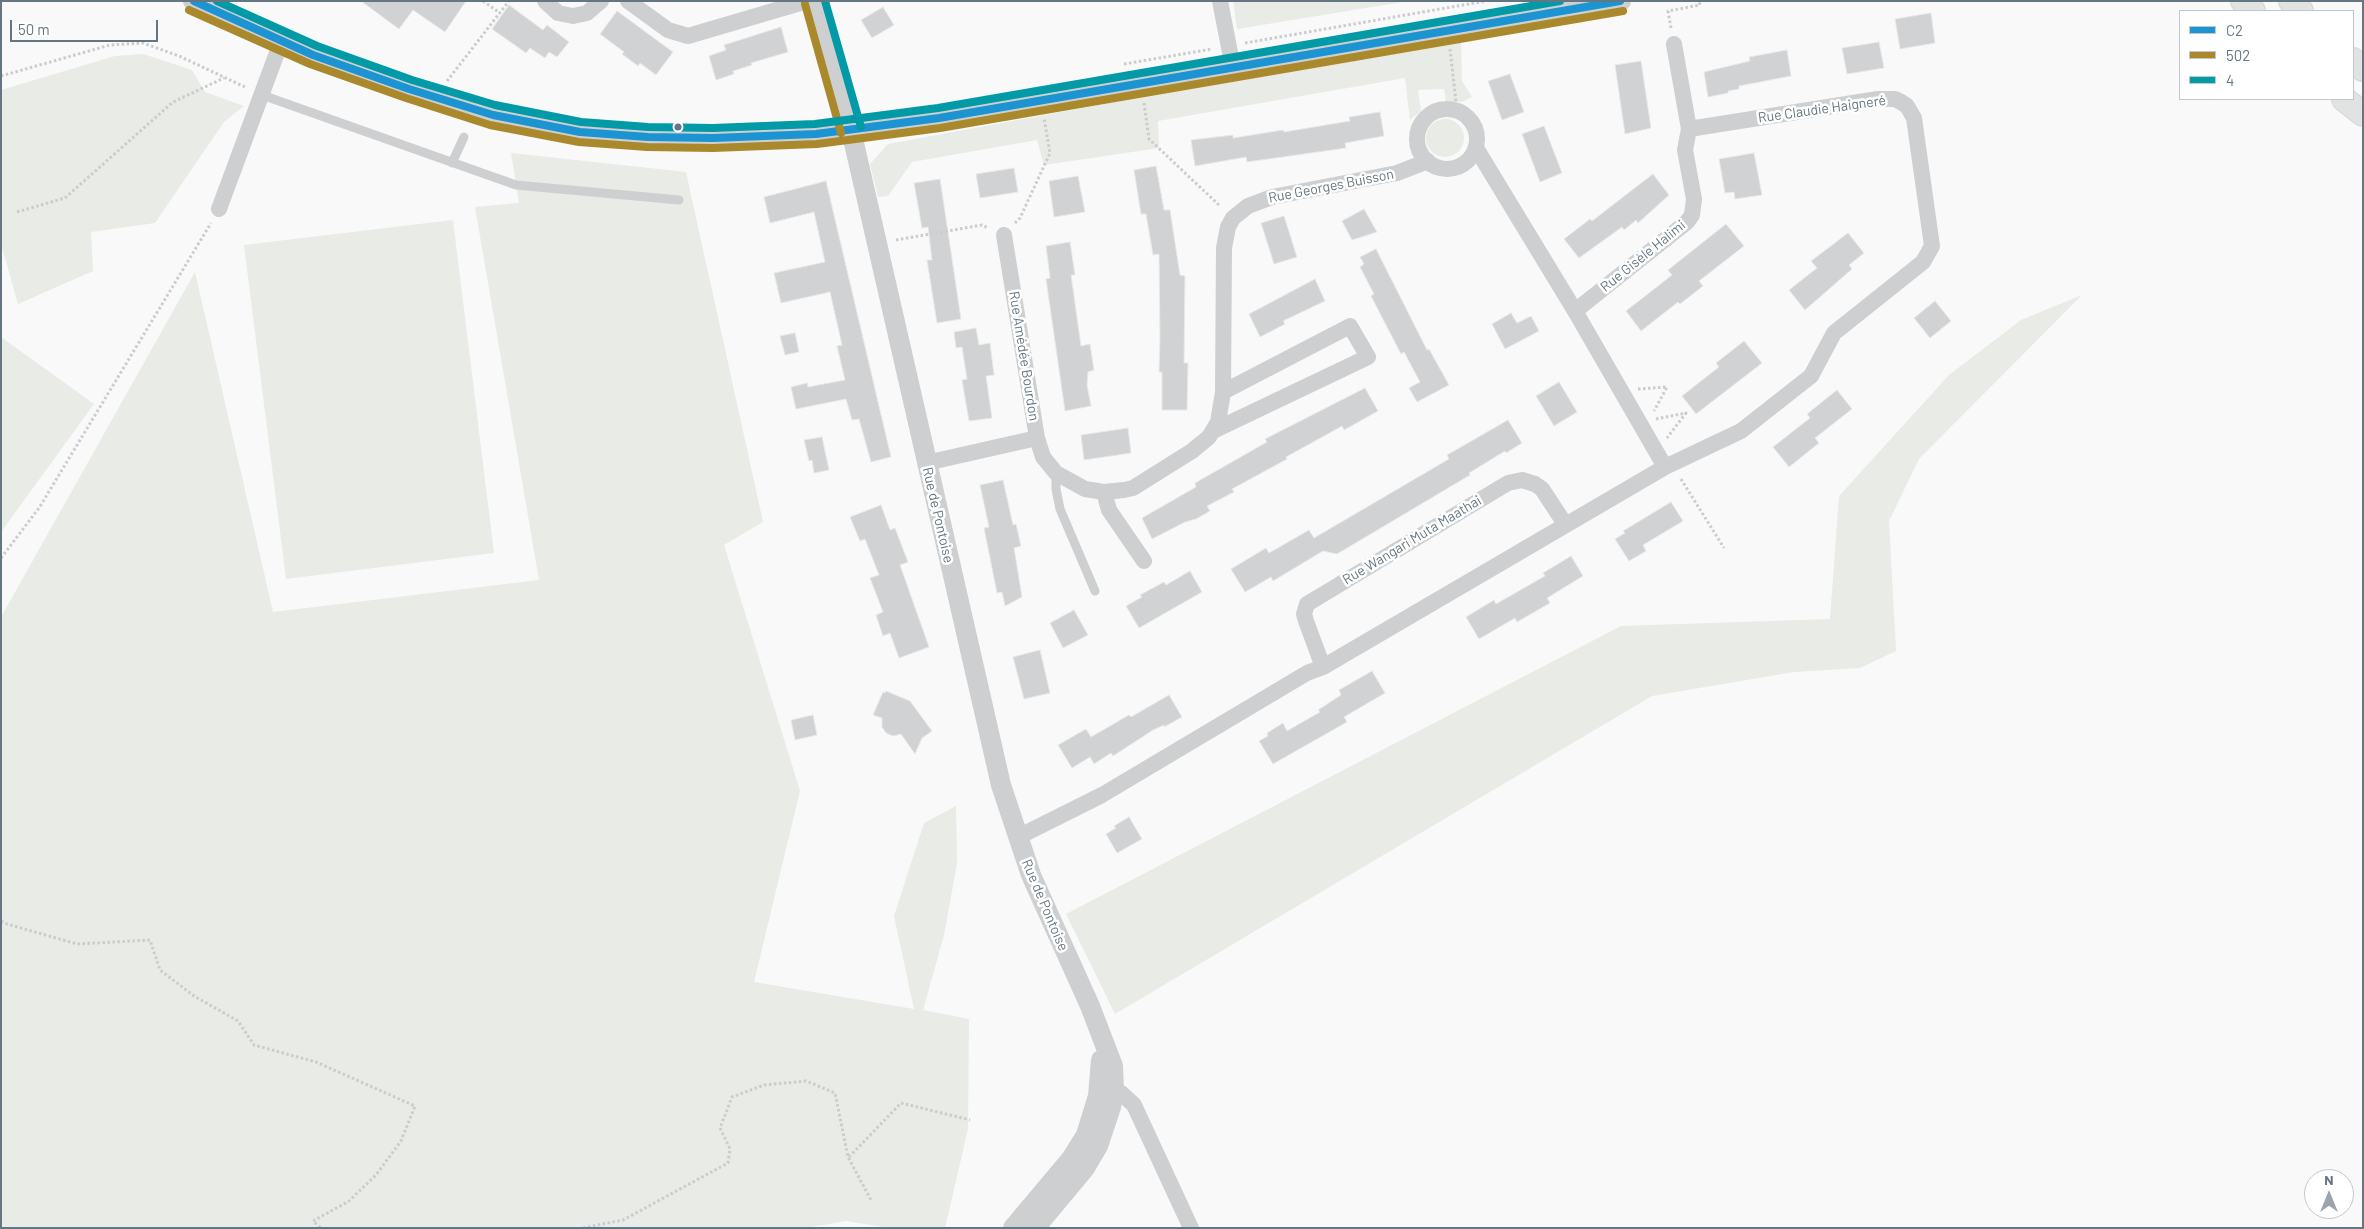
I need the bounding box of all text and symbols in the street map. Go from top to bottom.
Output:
scale bar [12,10,160,42]
legend [2179,10,2354,100]
text: 50 m [18,20,50,38]
text: C2 [2226,21,2243,39]
text: 502 [2226,46,2250,64]
text: 4 [2226,71,2234,89]
street label: Rue Claudie Haigneré [1757,92,1887,126]
unlabelled marker [673,122,683,132]
street label: Rue Georges Buisson [1267,166,1395,206]
street label: Rue Gisèle Halimi [1597,217,1689,295]
street label: Rue Amédée Bourdon [1005,290,1043,422]
street label: Rue de Pontoise [919,465,957,565]
street label: Rue Wangari Muta Maathai [1340,492,1484,588]
street label: Rue de Pontoise [1018,857,1072,953]
north arrow [2304,1169,2354,1219]
text: N [2324,1171,2334,1188]

